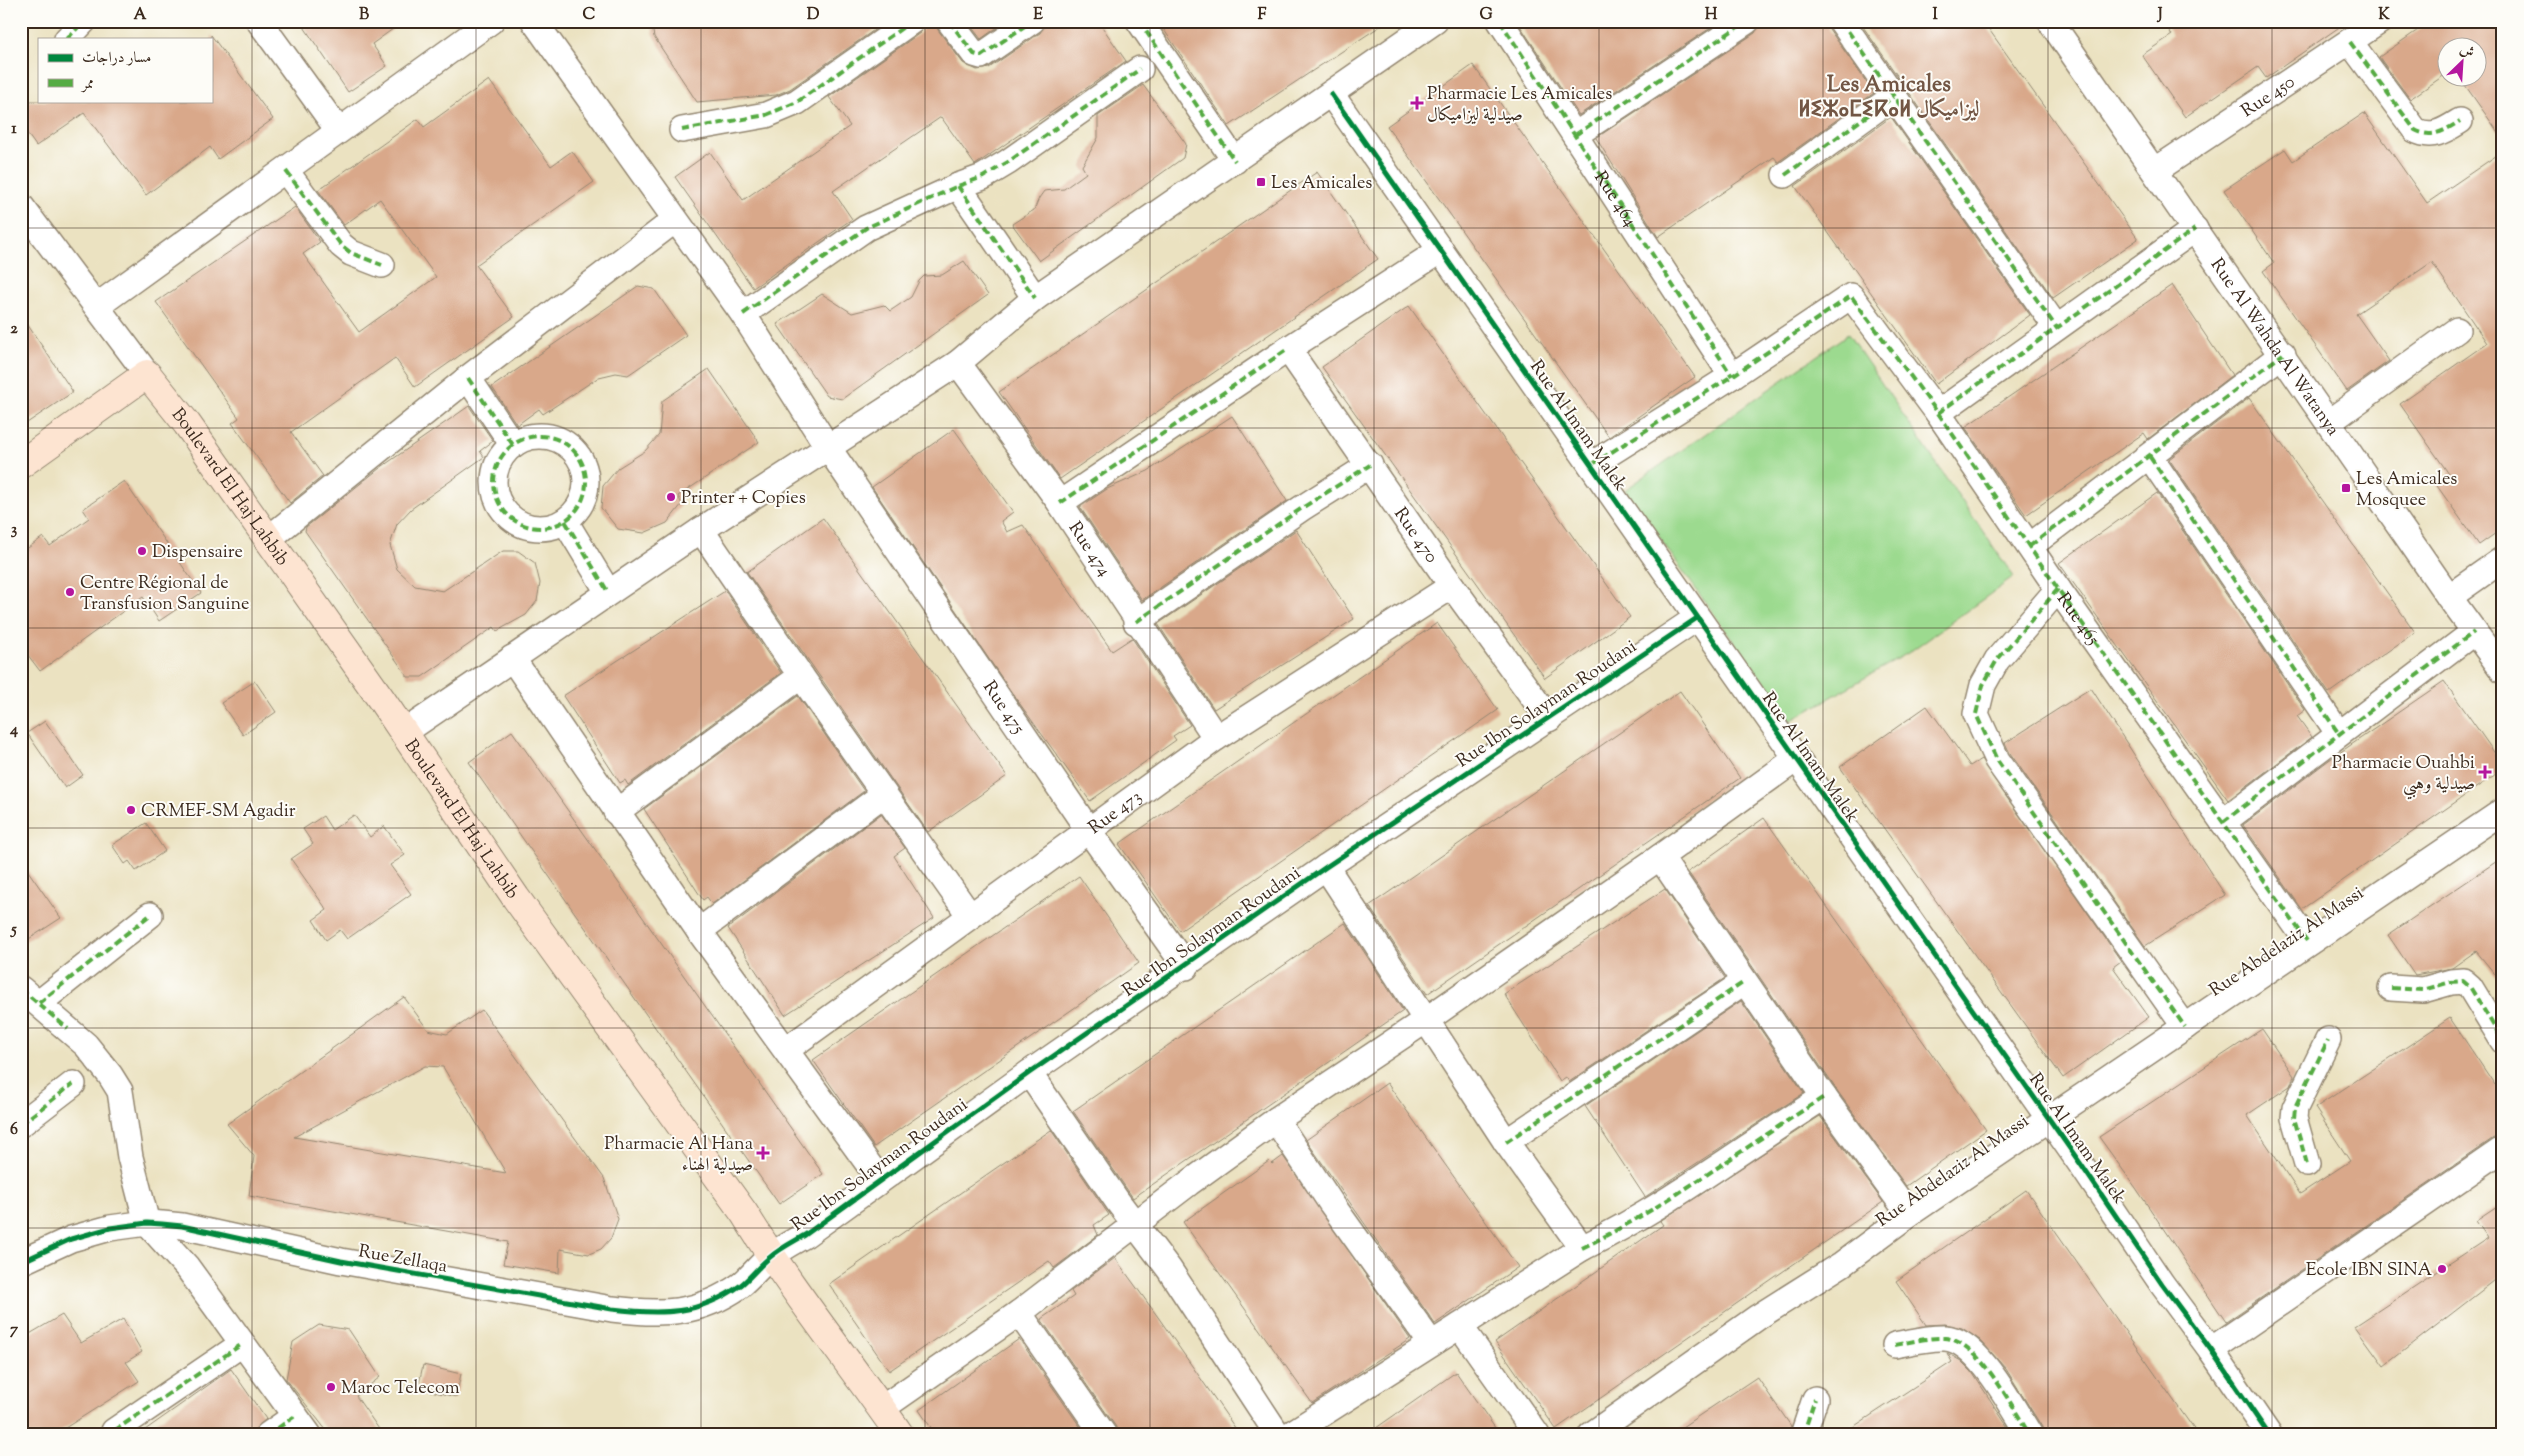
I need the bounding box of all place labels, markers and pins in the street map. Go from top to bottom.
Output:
place label: Pharmacie Les Amicales صيدلية ليزاميكال [1427,82,1612,129]
marker: Pharmacie Les Amicales صيدلية ليزاميكال [1411,97,1423,109]
place label: Les Amicales [1271,171,1372,197]
marker: Les Amicales [1255,176,1267,188]
place label: Les Amicales Mosquee [2356,467,2457,514]
marker: Les Amicales Mosquee [2340,482,2352,494]
place label: Printer + Copies [681,486,806,512]
marker: Printer + Copies [665,491,677,503]
place label: Dispensaire [152,540,243,566]
marker: Dispensaire [136,545,148,557]
place label: Centre Régional de Transfusion Sanguine [80,571,249,618]
marker: Centre Régional de Transfusion Sanguine [64,586,76,598]
place label: Pharmacie Ouahbi صيدلية وهبي [2332,751,2475,800]
marker: Pharmacie Ouahbi صيدلية وهبي [2479,766,2491,778]
place label: CRMEF-SM Agadir [141,799,296,825]
marker: CRMEF-SM Agadir [125,804,137,816]
place label: Pharmacie Al Hana صيدلية الهناء [604,1132,753,1179]
marker: Pharmacie Al Hana صيدلية الهناء [757,1147,769,1159]
place label: Ecole IBN SINA [2306,1258,2432,1284]
marker: Ecole IBN SINA [2436,1263,2448,1275]
place label: Maroc Telecom [341,1376,460,1402]
marker: Maroc Telecom [325,1381,337,1393]

